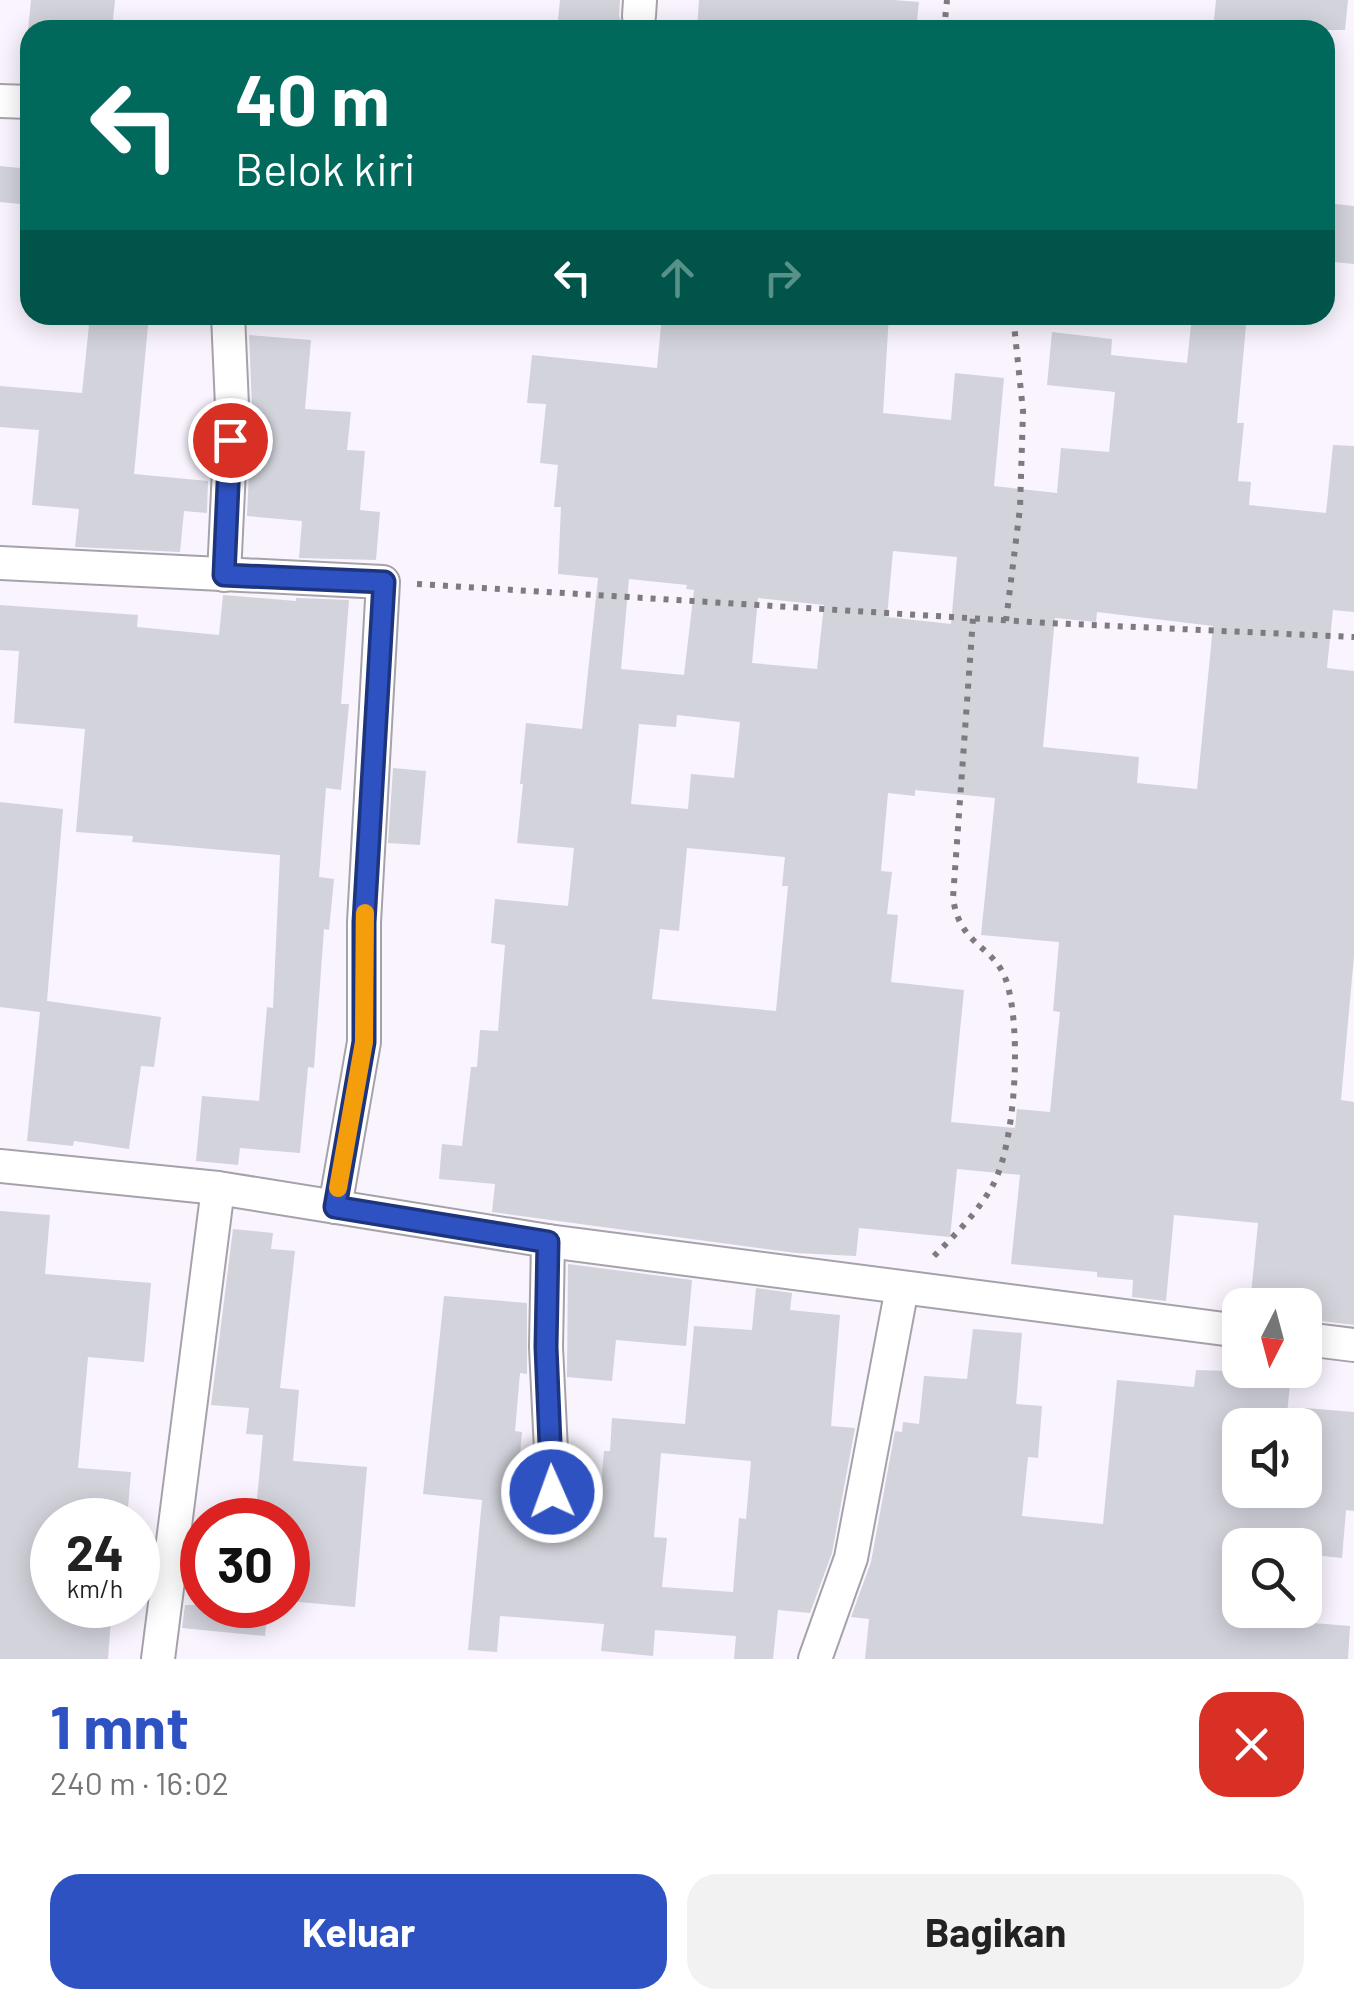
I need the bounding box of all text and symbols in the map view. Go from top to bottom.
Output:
text: 40 m [235,56,390,140]
icon: left [70,60,200,190]
text: Belok kiri [235,141,416,195]
icon: left [545,250,600,305]
icon: ahead [650,250,705,305]
icon: right [755,250,810,305]
pin [188,398,273,483]
icon: arrive [203,413,258,468]
north arrow [1222,1288,1322,1388]
map controls [1222,1288,1322,1628]
button: sound [1222,1408,1322,1508]
position arrow [500,1440,604,1544]
speed limit sign: 30 [180,1498,310,1628]
text: 24 [66,1521,124,1581]
button: search [1222,1528,1322,1628]
text: km/h [67,1573,123,1603]
text: 1 mnt [50,1689,189,1761]
button: close [1199,1692,1304,1797]
text: 240 m · 16:02 [50,1763,229,1801]
button: Keluar [50,1874,667,1989]
button: Bagikan [687,1874,1304,1989]

